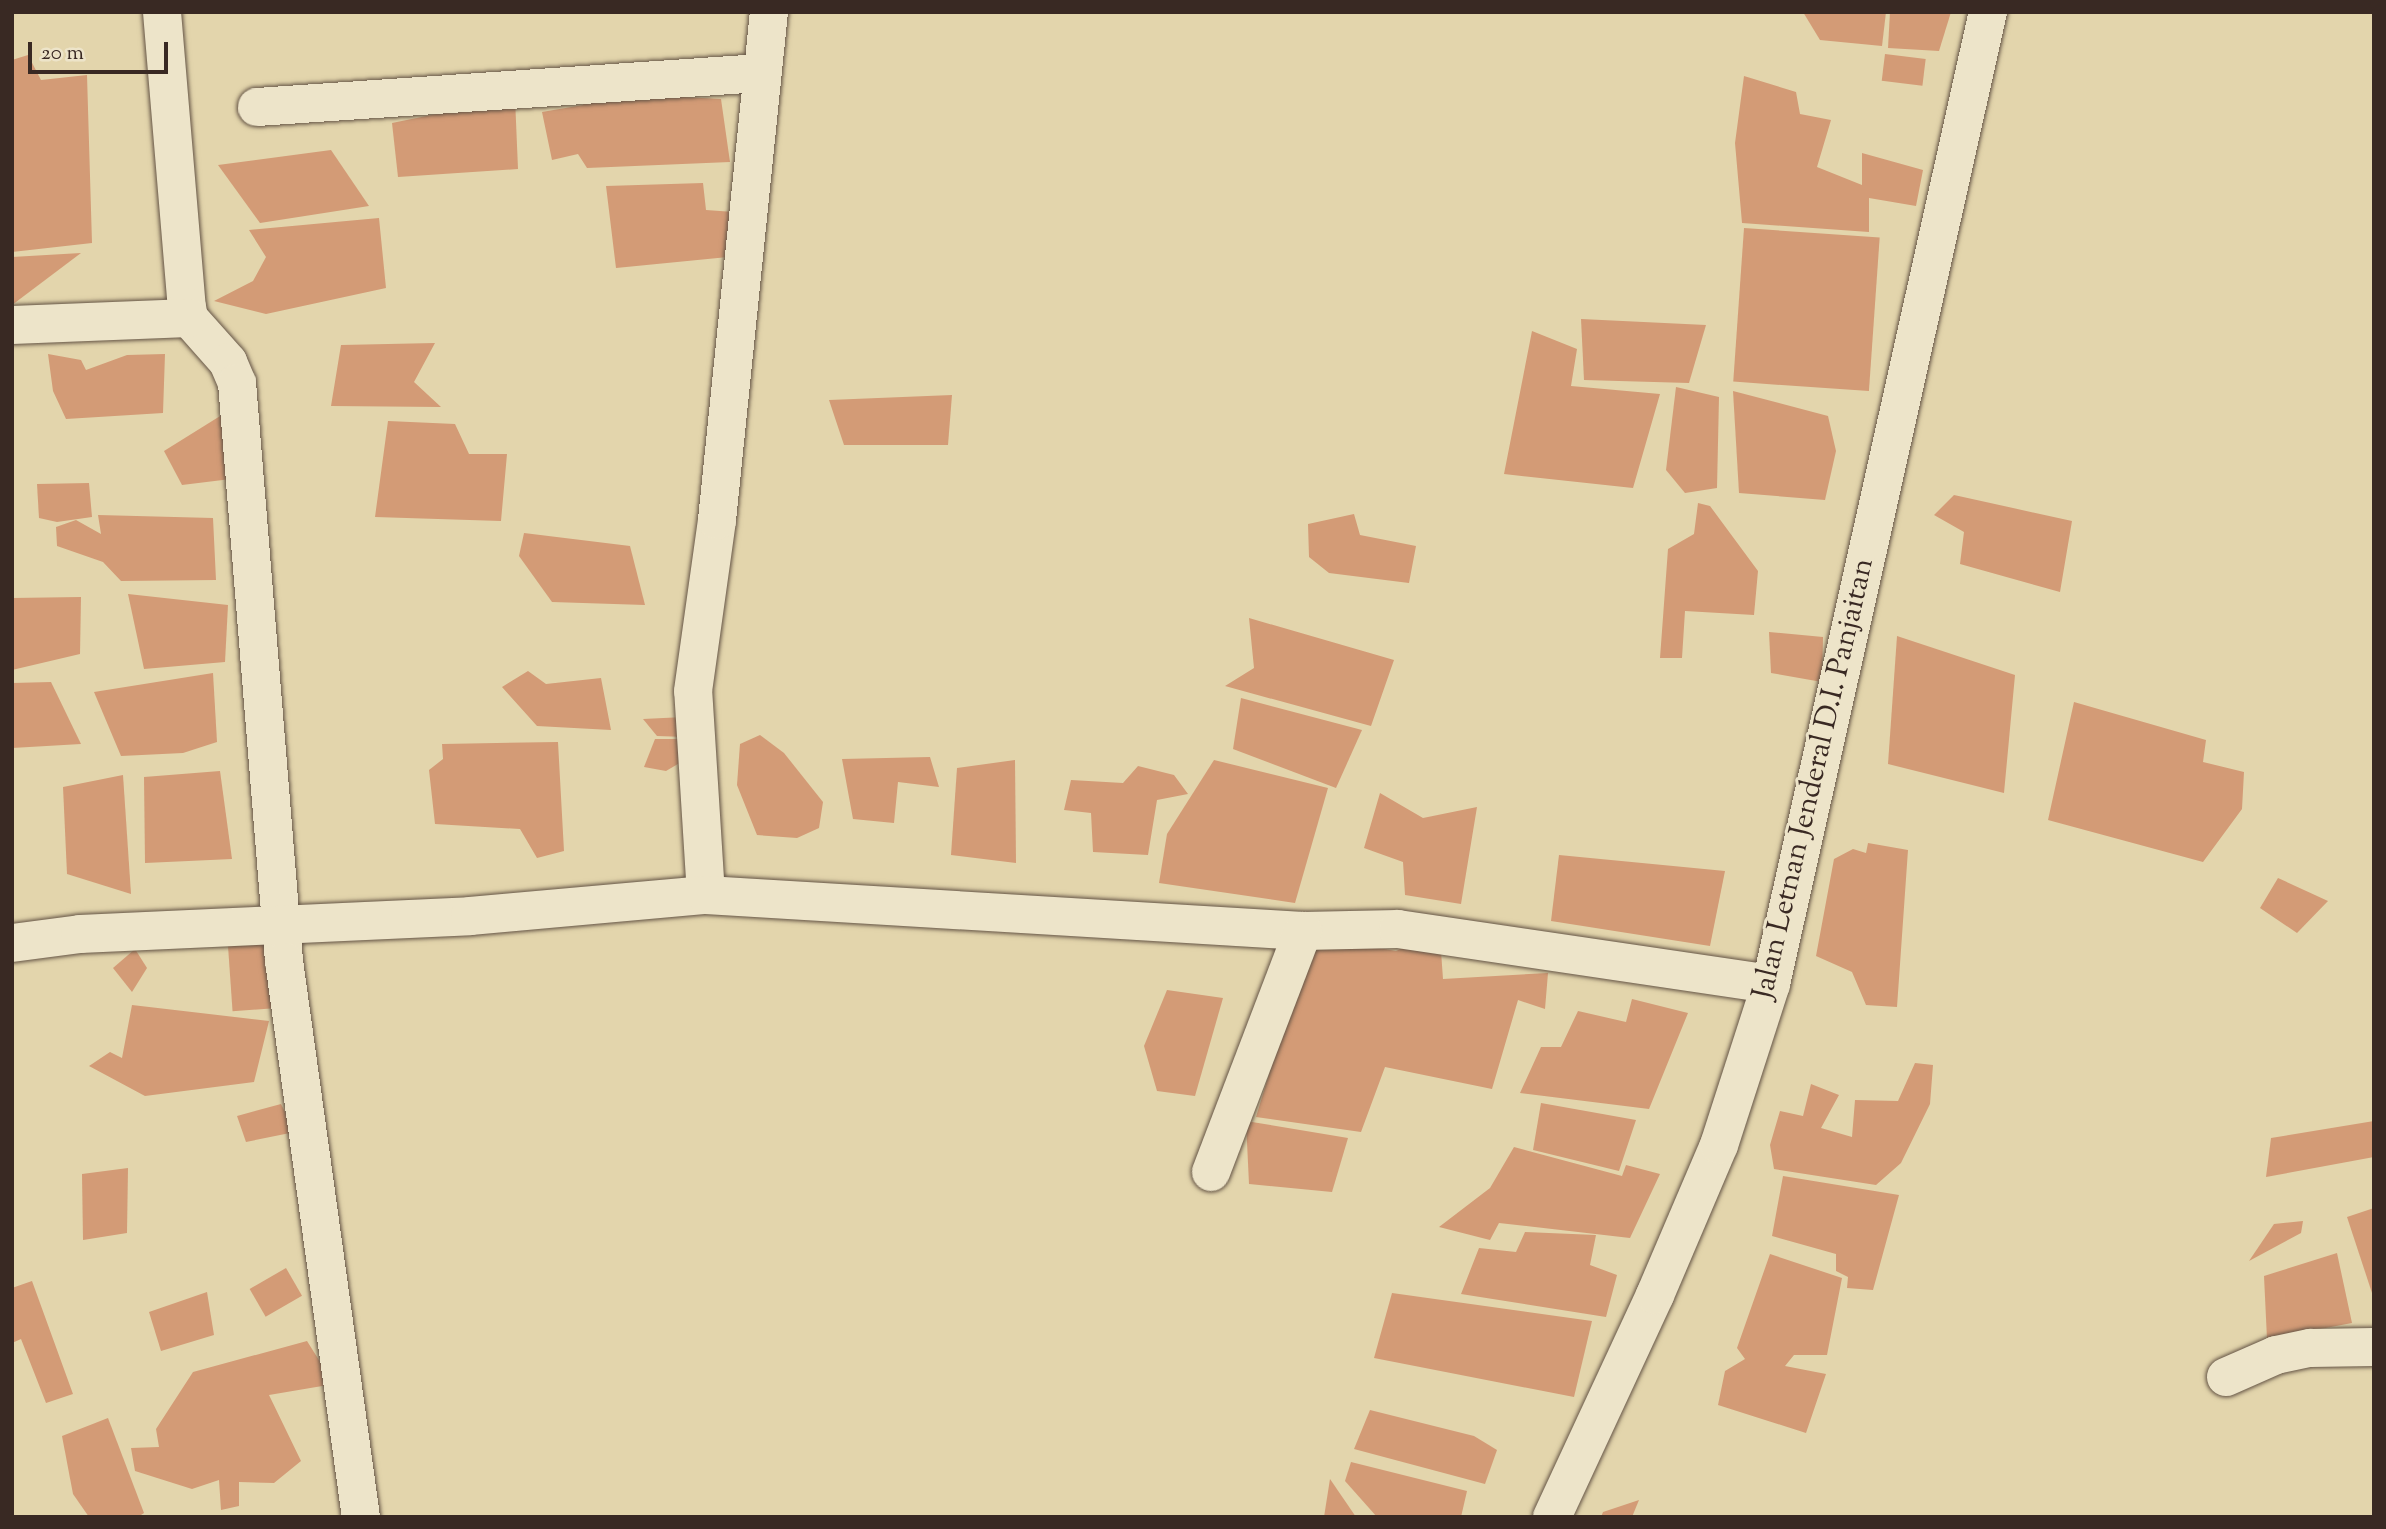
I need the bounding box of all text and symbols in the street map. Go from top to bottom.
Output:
scale bar [32,28,172,72]
text: 20 m [41,39,84,69]
street label: Jalan Letnan Jenderal D.I. Panjaitan [1747,555,1883,1003]

